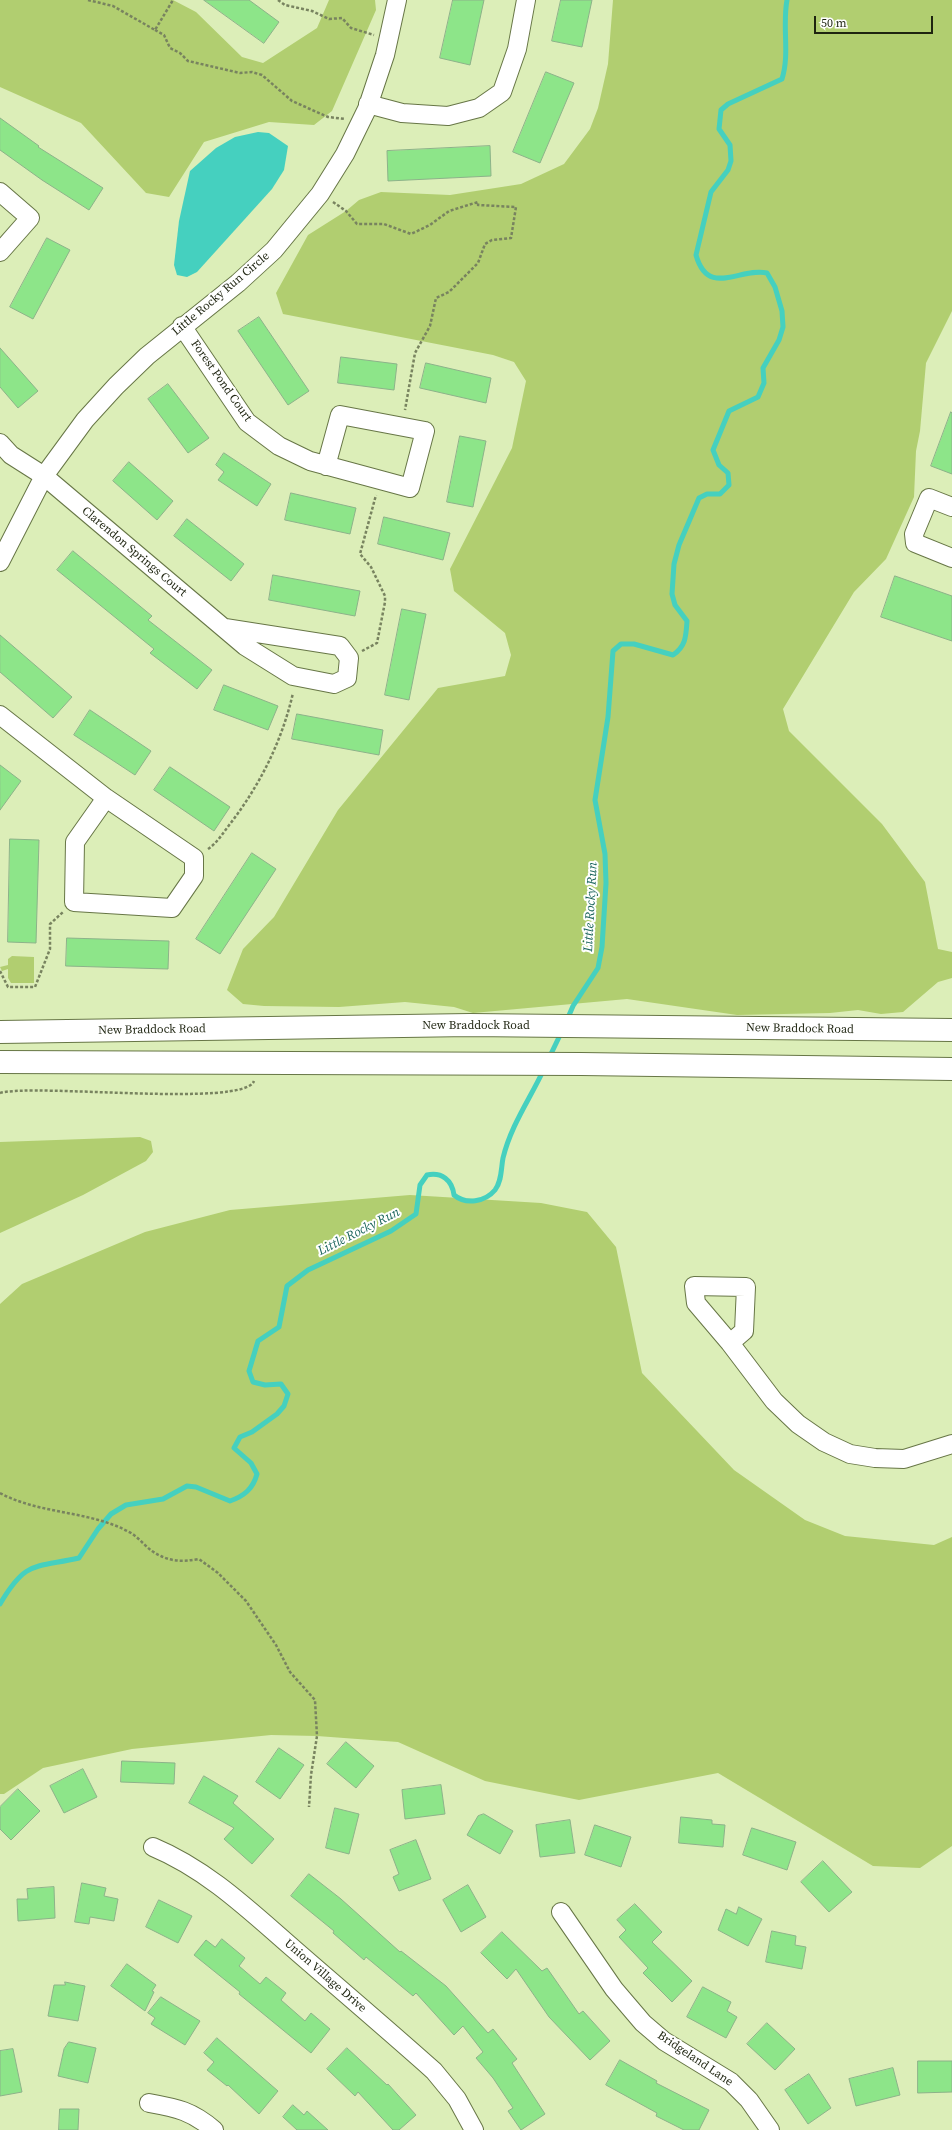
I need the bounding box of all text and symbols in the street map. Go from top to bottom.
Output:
scale bar [816,8,935,34]
text: 50 m [821,15,847,31]
street label: Little Rocky Run Circle [169,249,273,339]
street label: Forest Pond Court [187,337,255,425]
street label: Clarendon Springs Court [79,504,189,600]
water label: Little Rocky Run [581,862,601,952]
street label: New Braddock Road [422,1019,530,1033]
street label: New Braddock Road [746,1021,854,1037]
street label: New Braddock Road [98,1022,206,1038]
water label: Little Rocky Run [315,1205,403,1259]
street label: Union Village Drive [281,1936,369,2016]
street label: Bridgeland Lane [655,2028,735,2090]

